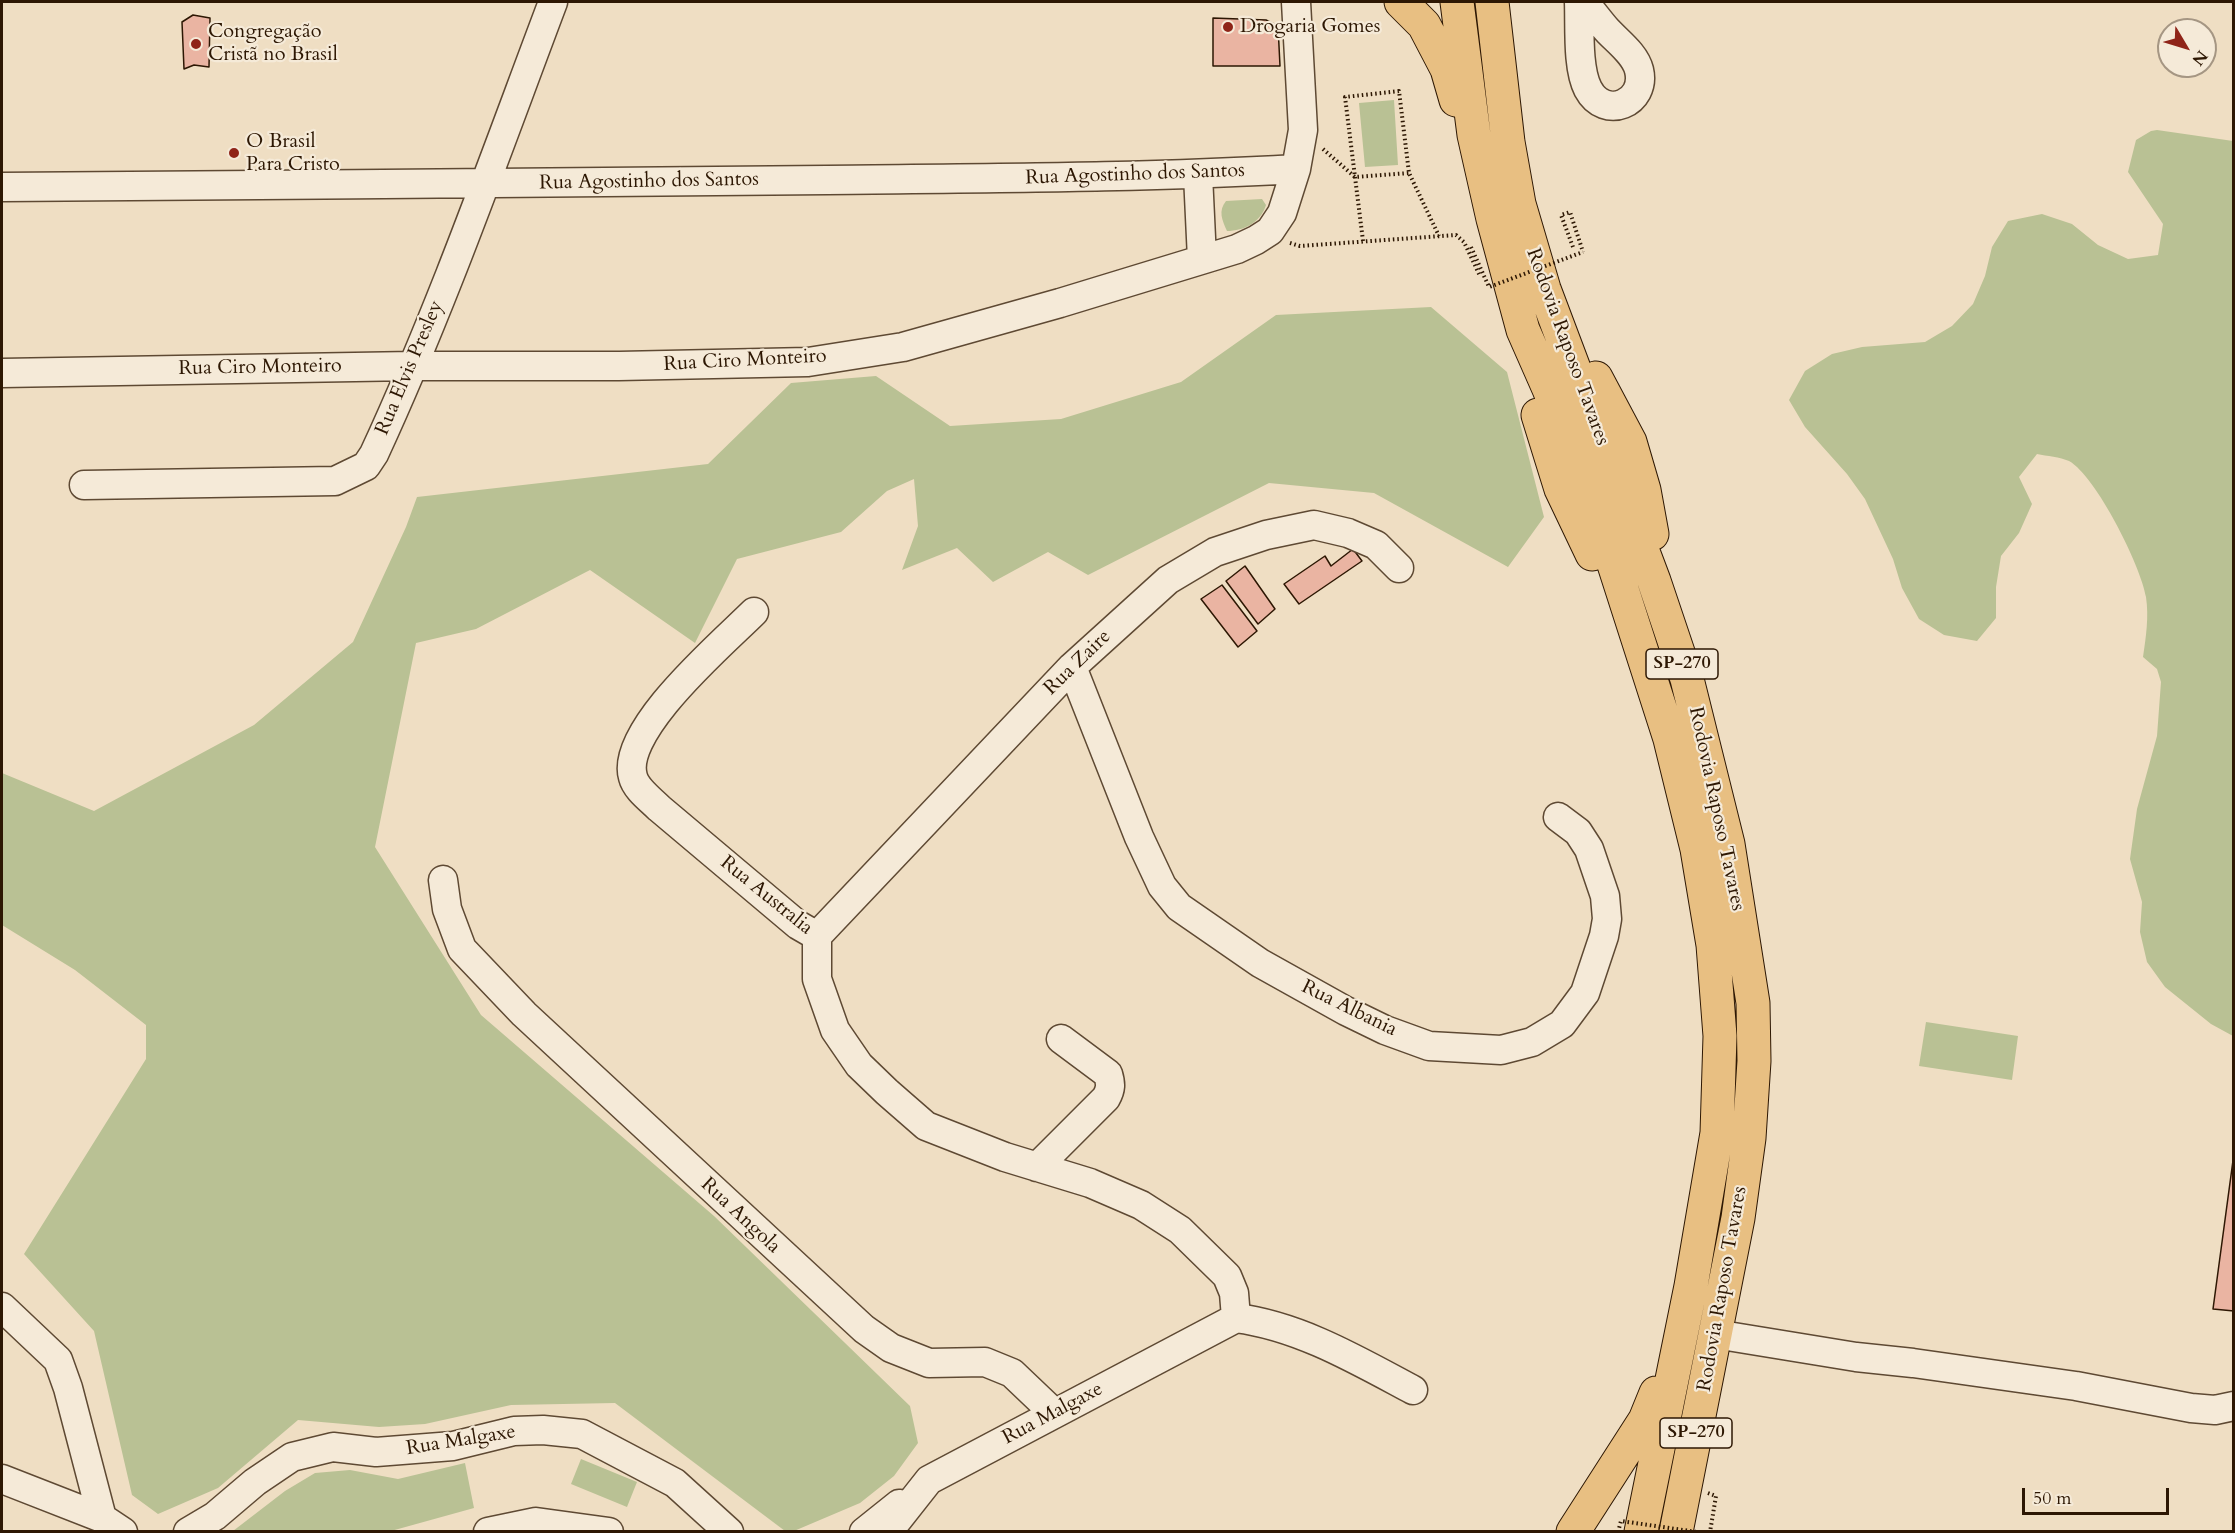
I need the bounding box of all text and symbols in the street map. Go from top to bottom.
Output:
place label: Drogaria Gomes [1240,15,1380,39]
north arrow [2157,18,2217,78]
place label: Congregação Cristã no Brasil [208,20,338,67]
marker: Drogaria Gomes [1221,20,1235,34]
marker: Congregação Cristã no Brasil [189,37,203,51]
text: N [2187,46,2213,70]
place label: O Brasil Para Cristo [246,130,340,177]
marker: O Brasil Para Cristo [227,146,241,160]
street label: Rua Agostinho dos Santos [1025,159,1245,191]
street label: Rua Agostinho dos Santos [539,168,759,196]
street label: Rodovia Raposo Tavares [1520,245,1614,449]
street label: Rua Elvis Presley [371,297,449,439]
street label: Rua Ciro Monteiro [663,345,827,377]
street label: Rua Ciro Monteiro [178,355,342,381]
street label: Rua Zaire [1040,625,1116,701]
road number: SP-270 [1646,649,1718,679]
street label: Rodovia Raposo Tavares [1683,705,1749,913]
street label: Rua Australia [715,851,817,941]
street label: Rua Albania [1297,976,1401,1042]
street label: Rua Angola [695,1173,785,1259]
street label: Rodovia Raposo Tavares [1693,1185,1753,1393]
street label: Rua Malgaxe [999,1378,1107,1450]
road number: SP-270 [1660,1418,1732,1448]
street label: Rua Malgaxe [405,1421,517,1461]
scale bar [2025,1476,2172,1514]
text: 50 m [2033,1486,2072,1511]

